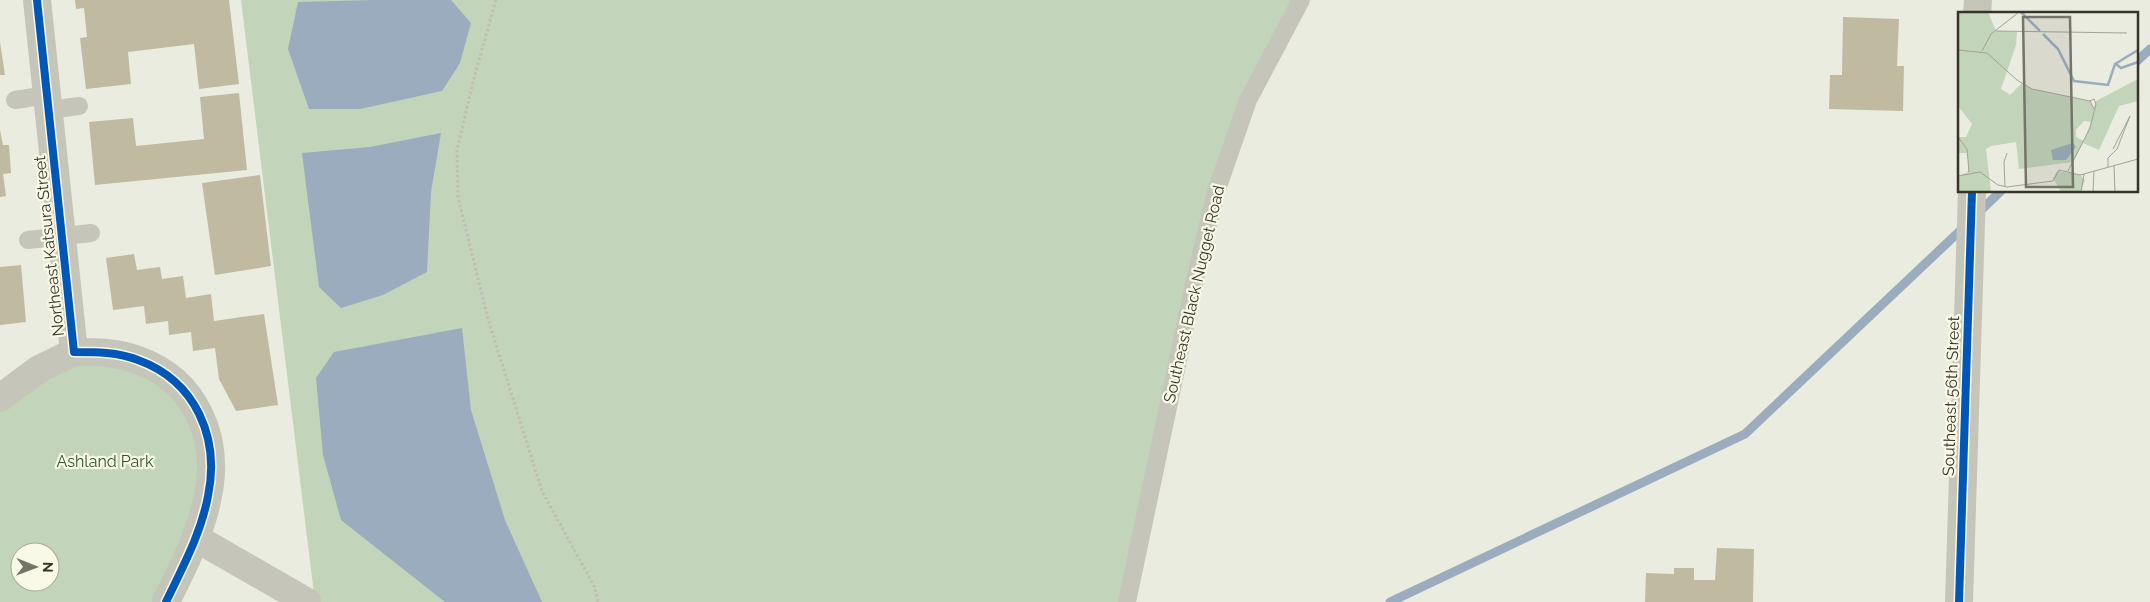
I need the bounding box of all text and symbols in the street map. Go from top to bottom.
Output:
inset map [1958,12,2138,192]
street label: Northeast Katsura Street [30,154,68,337]
street label: Southeast Black Nugget Road [1160,183,1228,405]
street label: Southeast 56th Street [1939,315,1963,476]
park label: Ashland Park [57,452,154,471]
north arrow [10,542,60,592]
text: N [40,562,56,573]

